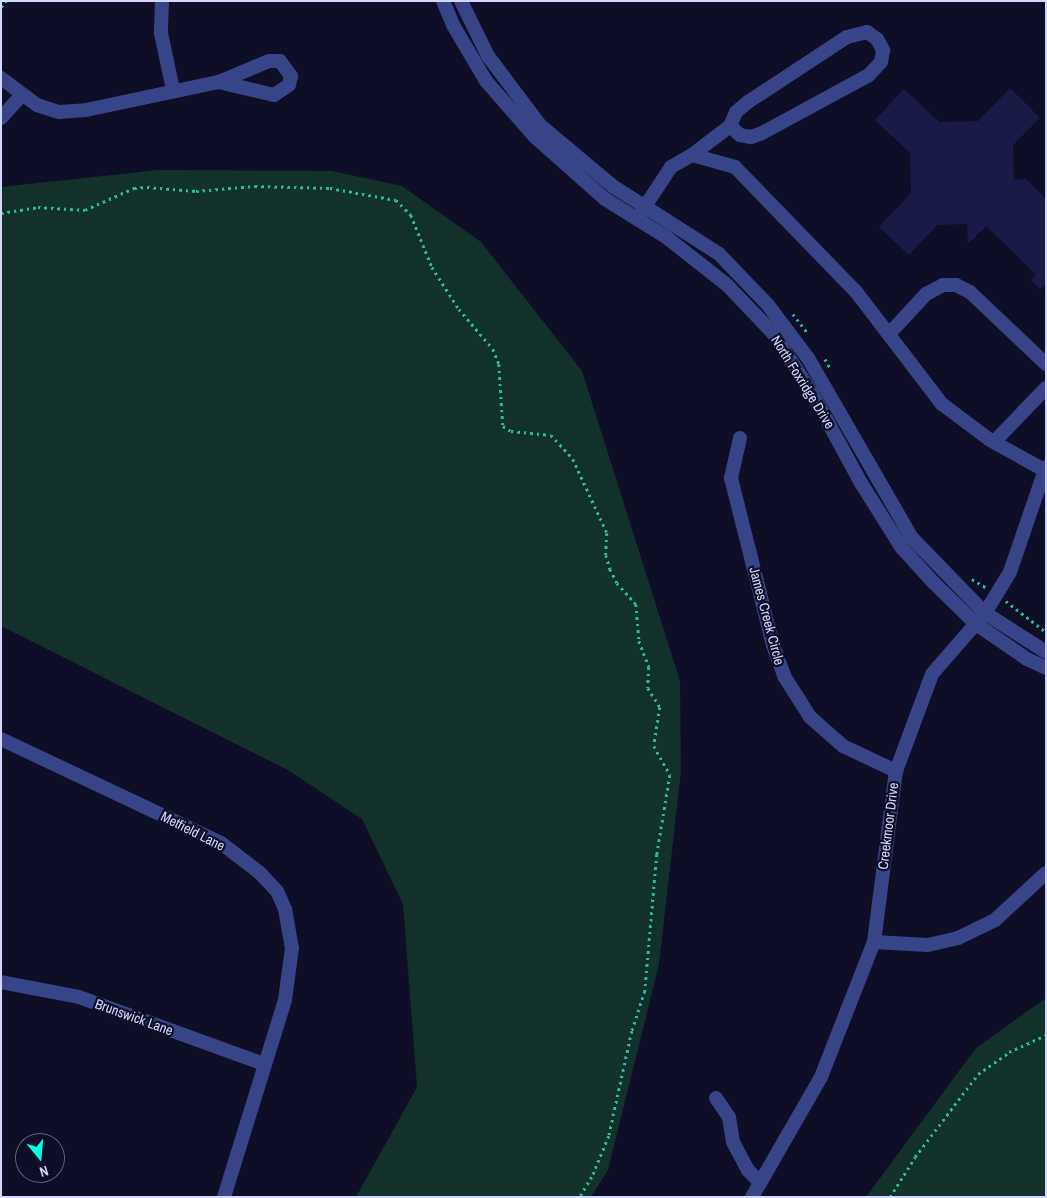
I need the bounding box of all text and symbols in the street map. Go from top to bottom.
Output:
street label: North Foxridge Drive [768,332,838,432]
street label: James Creek Circle [746,565,788,667]
street label: Creekmoor Drive [874,782,902,870]
street label: Metfield Lane [158,808,228,854]
street label: Brunswick Lane [93,995,175,1039]
north arrow [15,1133,65,1183]
text: N [38,1162,51,1181]

